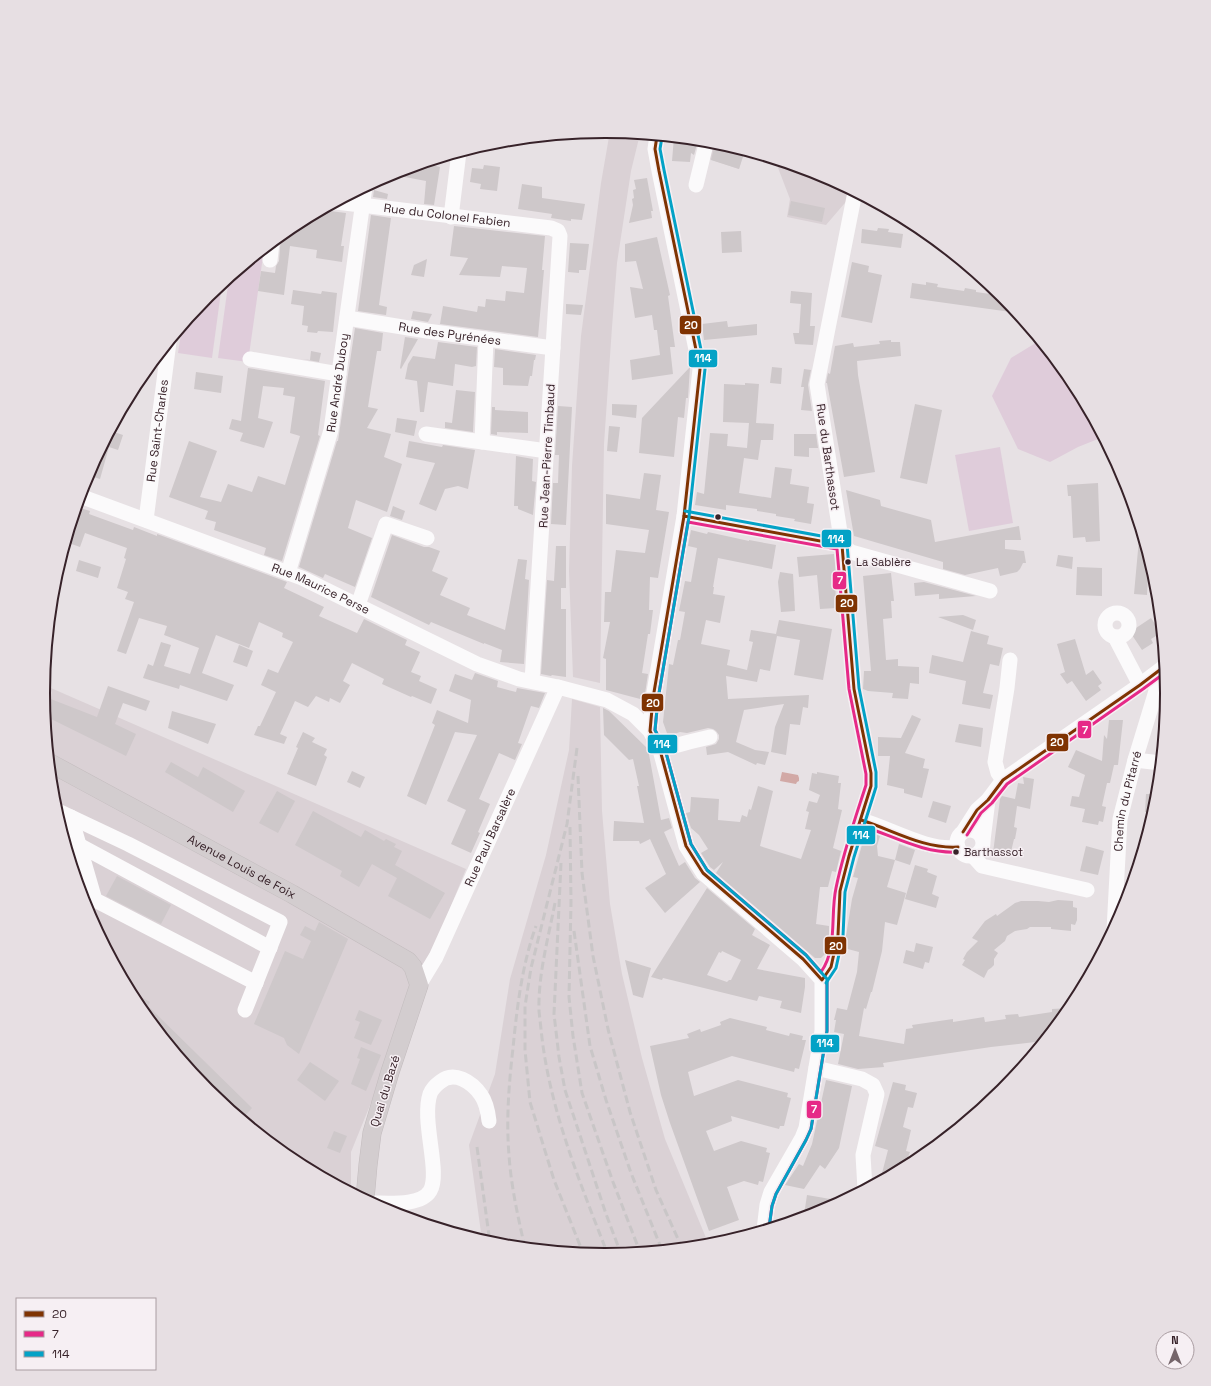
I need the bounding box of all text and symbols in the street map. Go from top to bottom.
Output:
street label: Rue du Colonel Fabien [383,200,512,231]
line badge: 20 [679,315,702,335]
street label: Rue des Pyrénées [397,318,502,349]
text: 20 [684,318,698,332]
street label: Rue André Duboy [323,332,352,433]
line badge: 114 [688,349,718,368]
text: 114 [695,351,711,365]
street label: Rue Saint-Charles [143,379,172,483]
street label: Rue Jean-Pierre Timbaud [535,383,559,529]
street label: Rue du Barthassot [813,403,843,511]
unlabelled marker [713,512,723,522]
line badge: 114 [821,529,852,548]
text: 114 [828,532,844,546]
place label: La Sablère [856,555,911,569]
marker: La Sablère [843,557,853,567]
street label: Rue Maurice Perse [269,559,372,618]
line badge: 7 [832,571,847,590]
text: 7 [837,573,843,587]
line badge: 20 [835,594,858,613]
text: 20 [840,596,854,610]
line badge: 20 [641,693,664,712]
text: 20 [646,696,660,710]
line badge: 7 [1077,720,1092,739]
text: 7 [1082,723,1088,737]
line badge: 20 [1046,733,1069,752]
line badge: 114 [647,734,678,754]
text: 20 [1050,735,1064,749]
text: 114 [654,737,670,751]
street label: Chemin du Pitarré [1110,749,1145,852]
street label: Rue Paul Barsalère [461,786,519,889]
line badge: 114 [846,825,876,845]
text: 114 [853,828,869,842]
street label: Avenue Louis de Foix [185,831,299,903]
place label: Barthassot [964,845,1023,859]
marker: Barthassot [951,847,961,857]
line badge: 20 [824,936,847,955]
text: 20 [829,939,843,953]
line badge: 114 [810,1034,840,1053]
text: 114 [817,1036,833,1050]
street label: Quai du Bazé [366,1053,404,1129]
line badge: 7 [806,1100,822,1119]
text: 7 [811,1102,817,1116]
legend [16,1298,156,1370]
text: 20 [52,1306,67,1322]
text: 7 [52,1326,59,1342]
north arrow [1155,1330,1195,1370]
text: N [1171,1333,1179,1347]
text: 114 [52,1346,70,1362]

